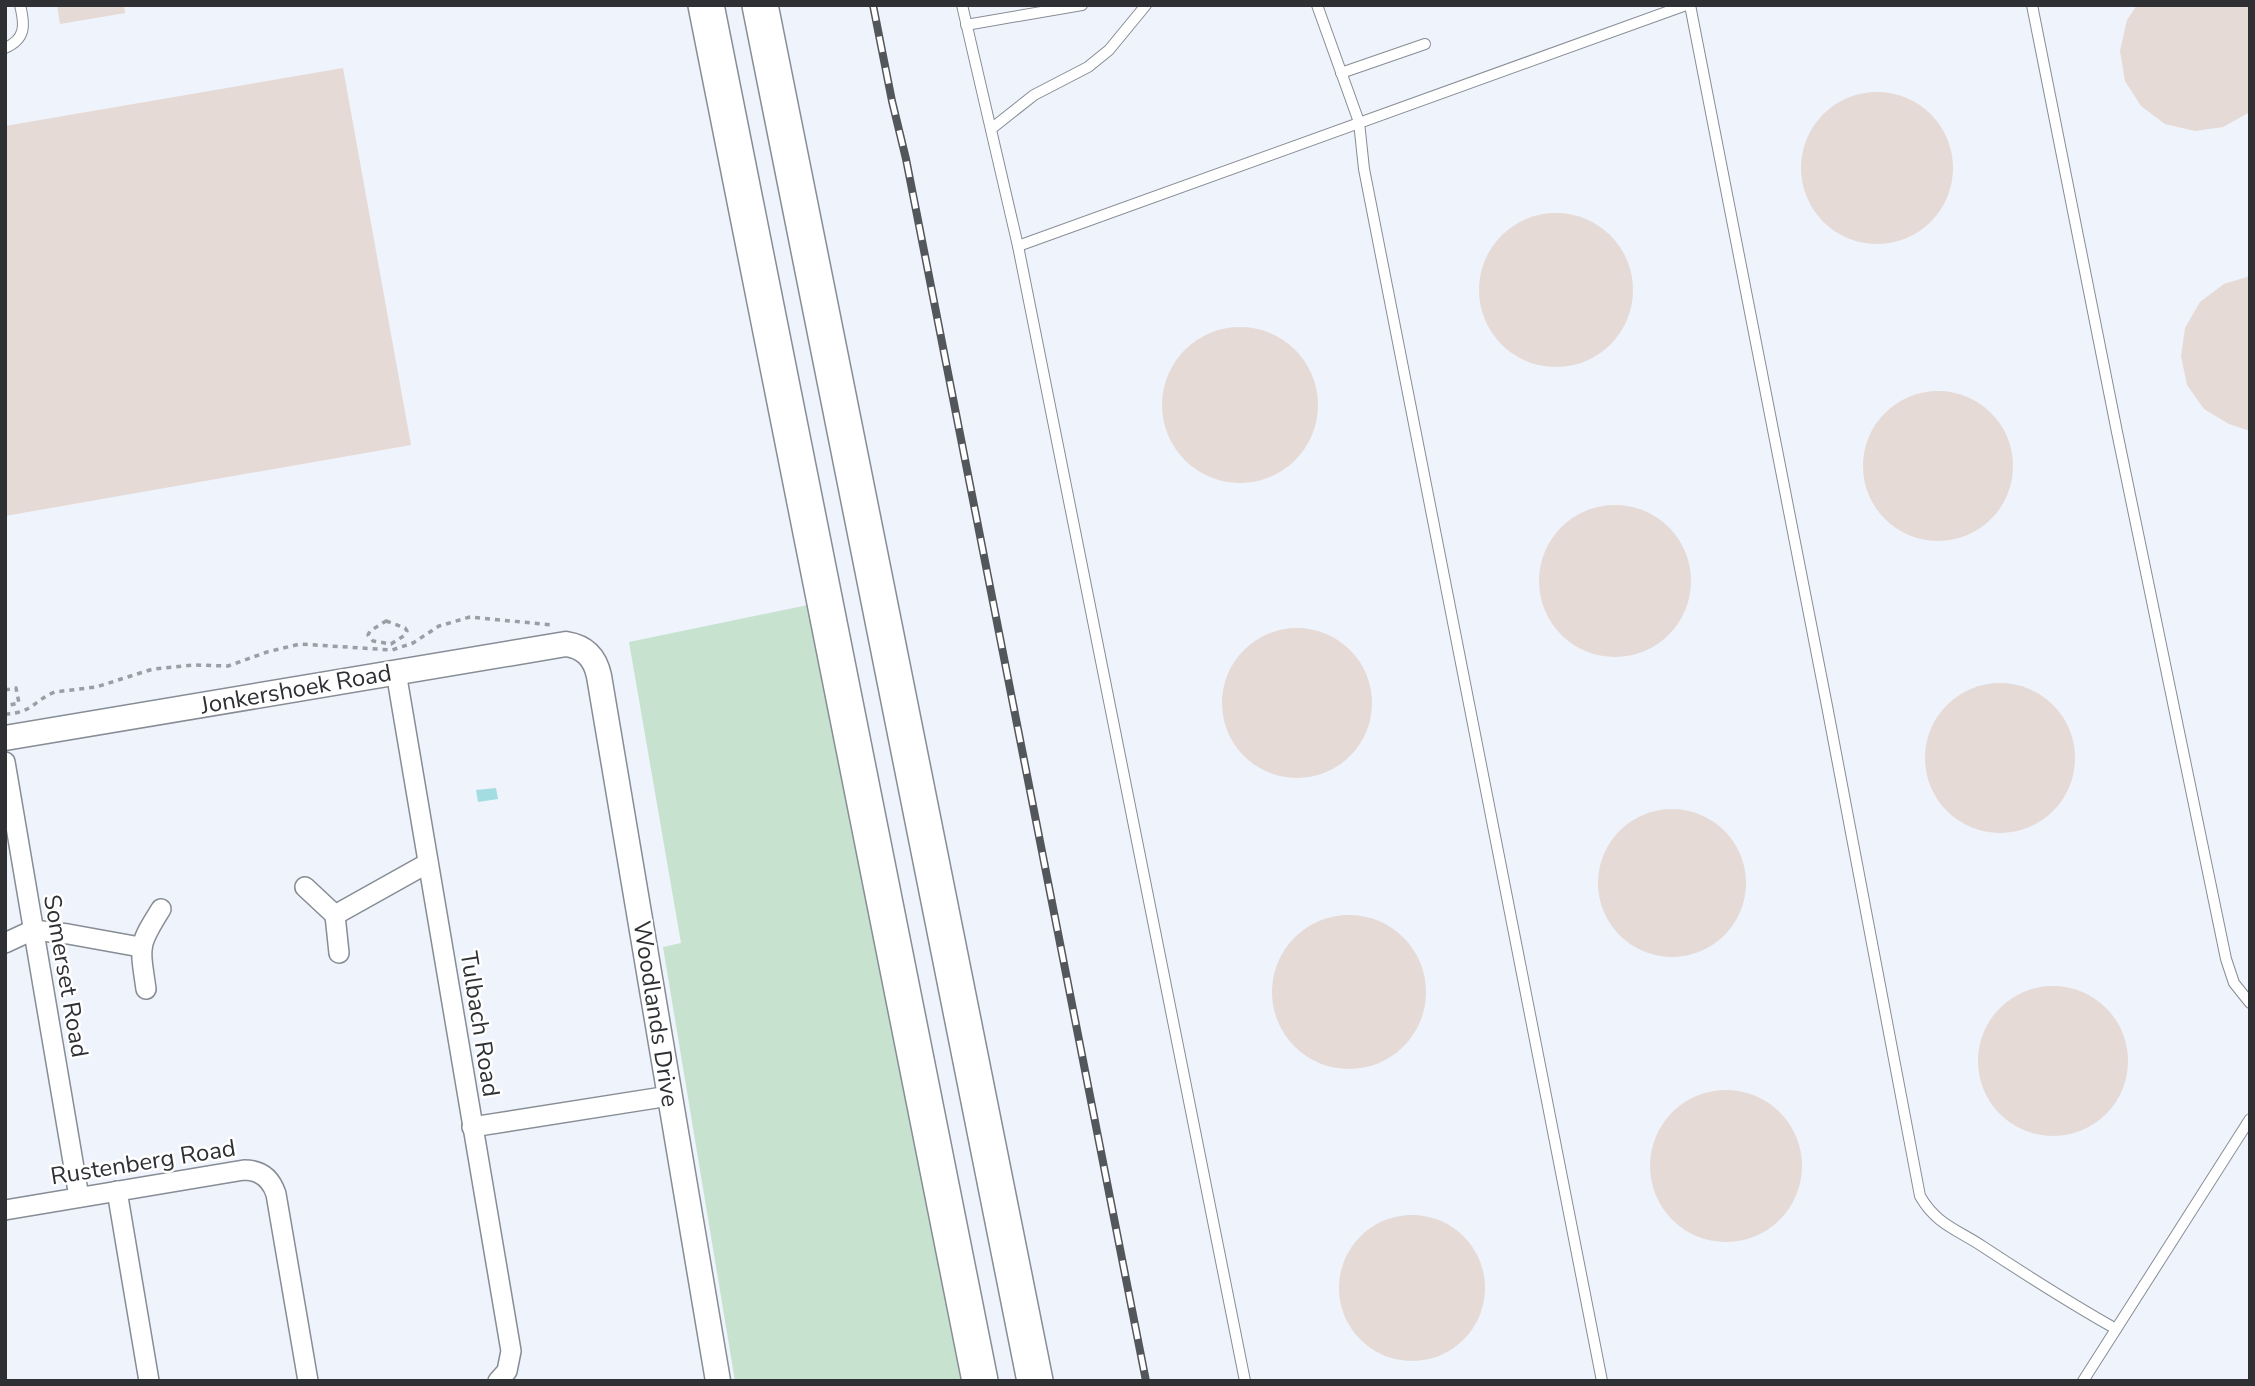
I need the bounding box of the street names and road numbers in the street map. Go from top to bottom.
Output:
street label: Jonkershoek Road [197,656,394,722]
street label: Somerset Road [36,892,96,1060]
street label: Woodlands Drive [626,919,686,1109]
street label: Tulbach Road [453,949,507,1099]
street label: Rustenberg Road [48,1132,238,1192]

